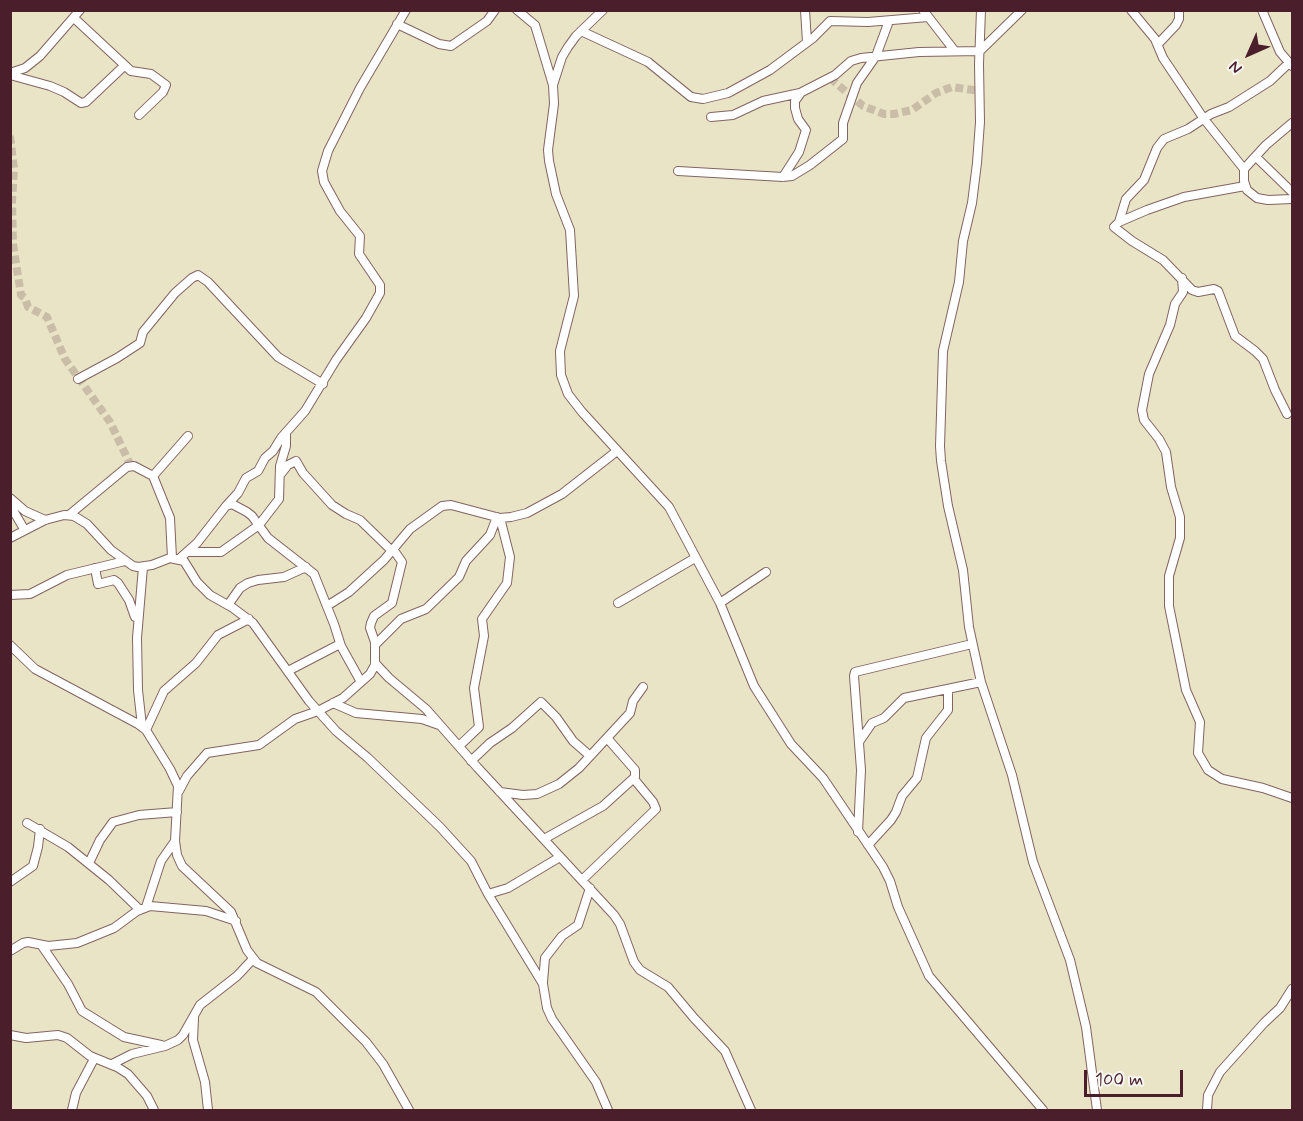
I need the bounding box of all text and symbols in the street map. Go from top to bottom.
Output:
north arrow [1219,24,1279,84]
text: N [1225,56,1247,78]
scale bar [1087,1058,1186,1096]
text: 100 m [1095,1068,1143,1092]

